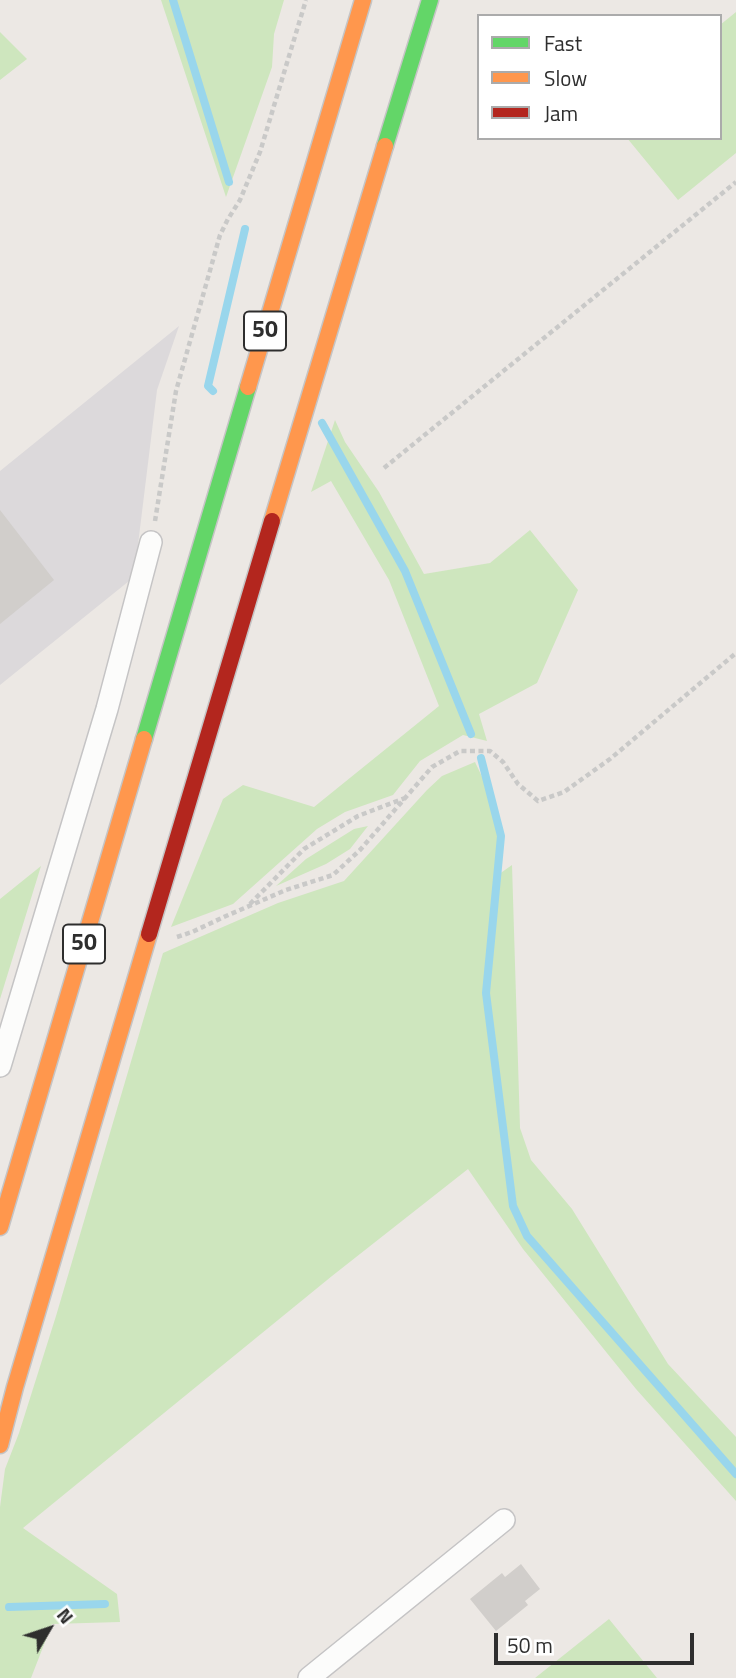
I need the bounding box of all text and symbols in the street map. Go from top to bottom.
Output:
legend [477,14,722,140]
text: Fast [544,27,582,59]
text: Slow [544,62,587,94]
text: Jam [544,97,578,129]
road number: 50 [244,312,286,350]
road number: 50 [63,925,105,964]
north arrow [14,1594,84,1664]
text: N [50,1601,81,1630]
scale bar [498,1618,698,1662]
text: 50 m [507,1629,553,1661]

